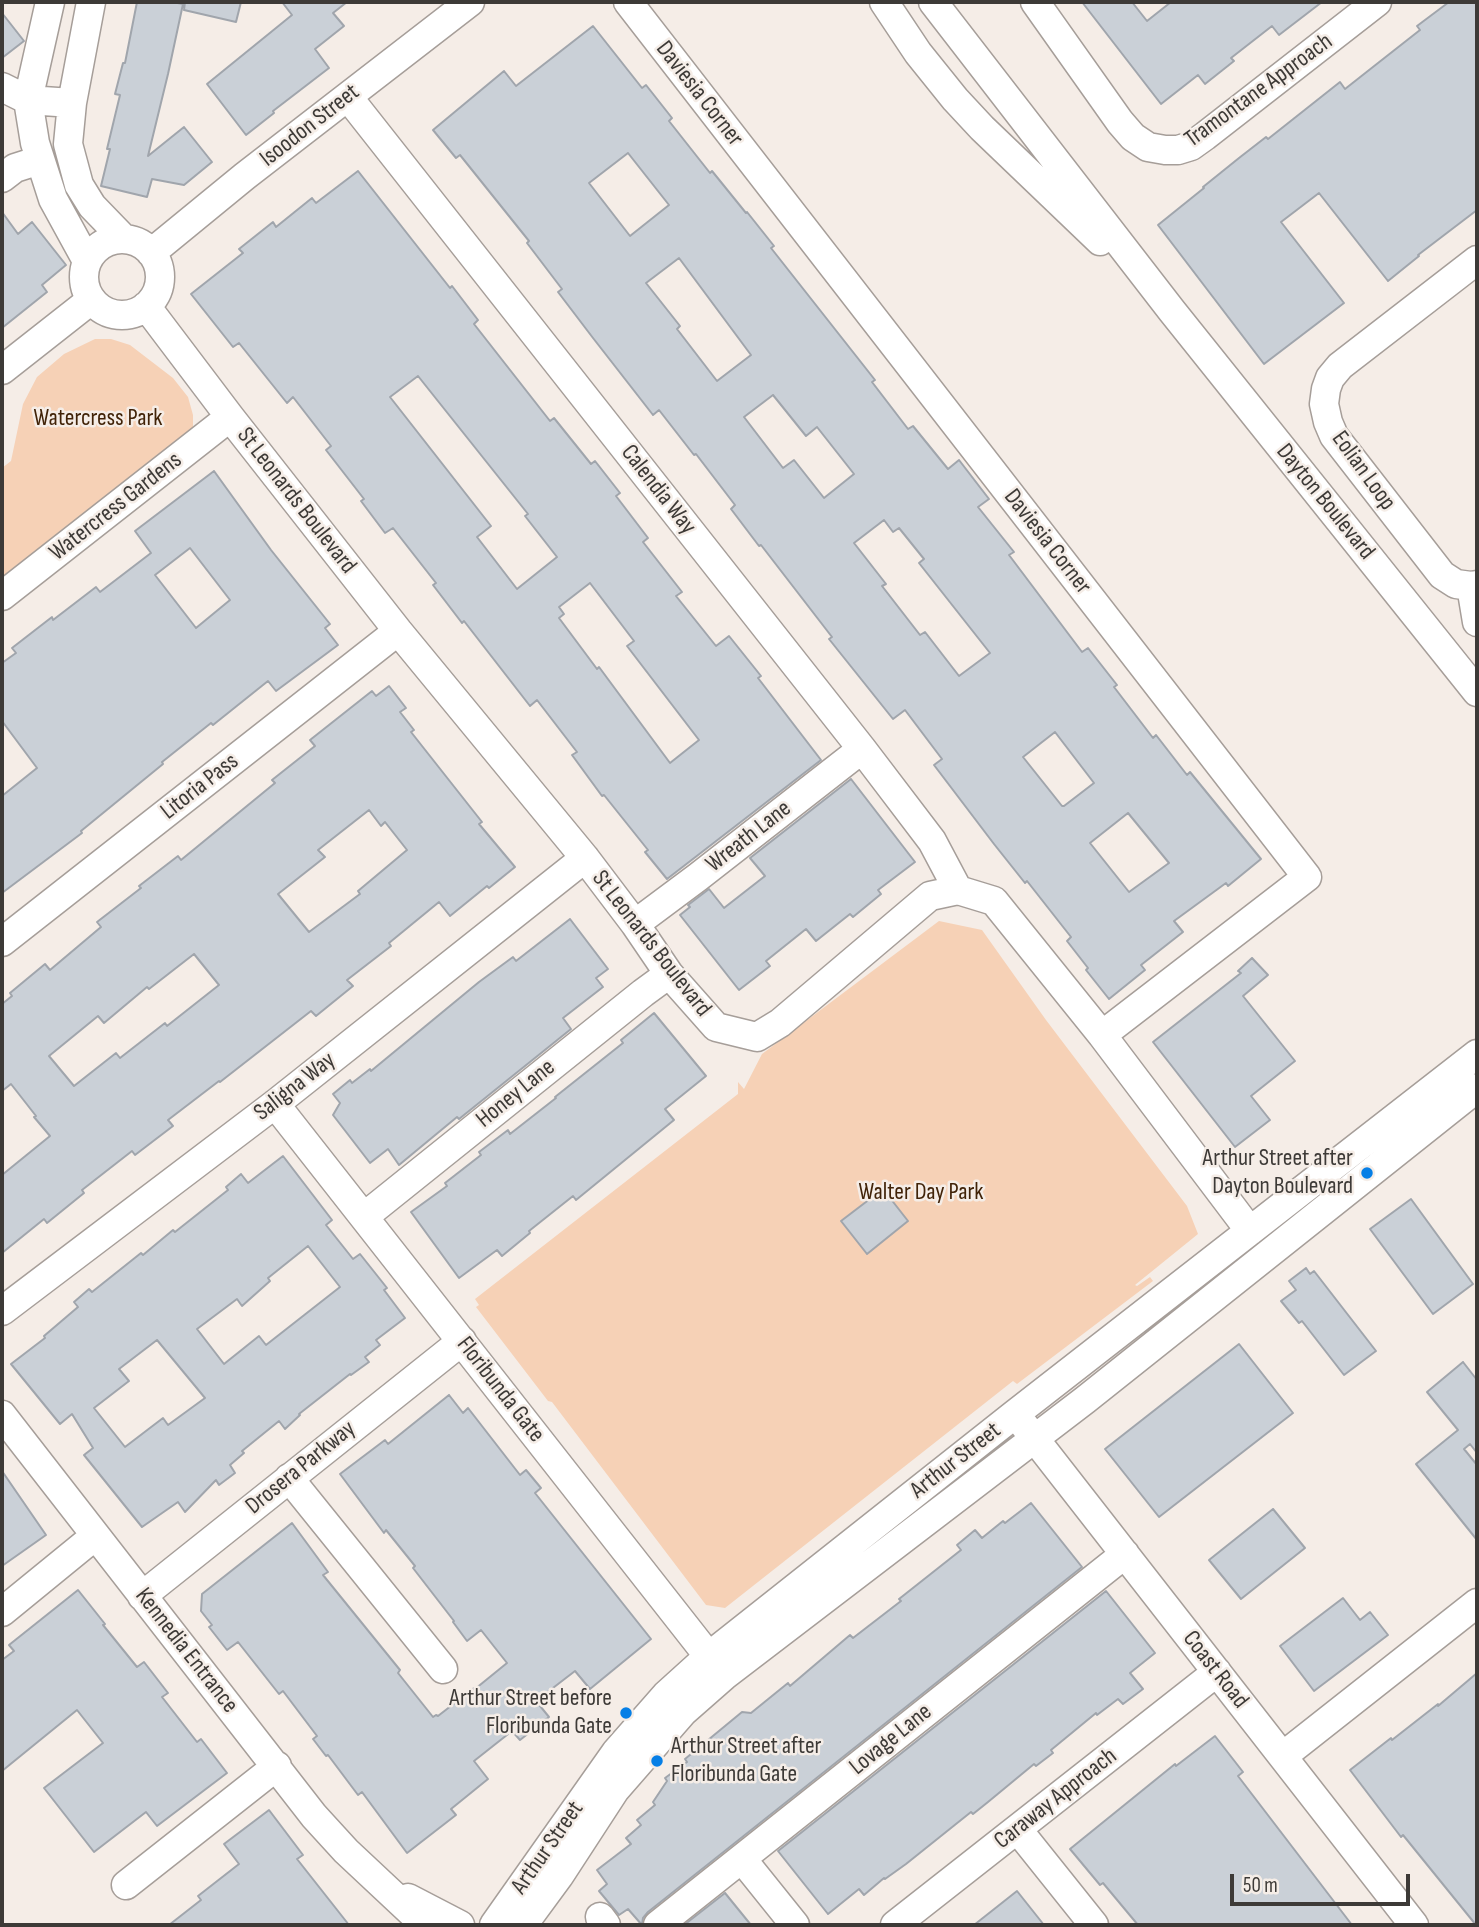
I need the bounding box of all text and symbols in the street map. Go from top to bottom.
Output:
street label: Tramontane Approach [1179,28,1339,154]
street label: Daviesia Corner [649,36,749,152]
street label: Isoodon Street [255,78,365,174]
park label: Watercress Park [34,405,162,433]
street label: St Leonards Boulevard [230,422,362,580]
street label: Eolian Loop [1325,426,1401,516]
street label: Dayton Boulevard [1270,438,1380,566]
street label: Calendia Way [614,439,702,541]
street label: Watercress Gardens [44,446,188,568]
street label: Daviesia Corner [997,484,1097,600]
street label: Litoria Pass [155,748,245,826]
street label: Wreath Lane [701,795,797,879]
street label: St Leonards Boulevard [585,865,717,1023]
street label: Saligna Way [249,1046,341,1128]
street label: Honey Lane [471,1054,561,1134]
place label: Arthur Street after Dayton Boulevard [1202,1145,1353,1201]
marker: Arthur Street after Dayton Boulevard [1359,1165,1375,1181]
park label: Walter Day Park [858,1179,984,1207]
street label: Floribunda Gate [450,1331,550,1449]
street label: Drosera Parkway [240,1415,362,1521]
street label: Arthur Street [905,1417,1007,1505]
street label: Kennedia Entrance [128,1583,244,1719]
street label: Coast Road [1176,1626,1254,1714]
place label: Arthur Street before Floribunda Gate [449,1685,612,1741]
street label: Lovage Lane [844,1698,938,1782]
marker: Arthur Street before Floribunda Gate [618,1705,634,1721]
place label: Arthur Street after Floribunda Gate [671,1733,822,1789]
street label: Caraway Approach [989,1742,1123,1856]
marker: Arthur Street after Floribunda Gate [649,1753,665,1769]
street label: Arthur Street [506,1796,590,1900]
scale bar [1234,1860,1414,1904]
text: 50 m [1243,1873,1278,1898]

